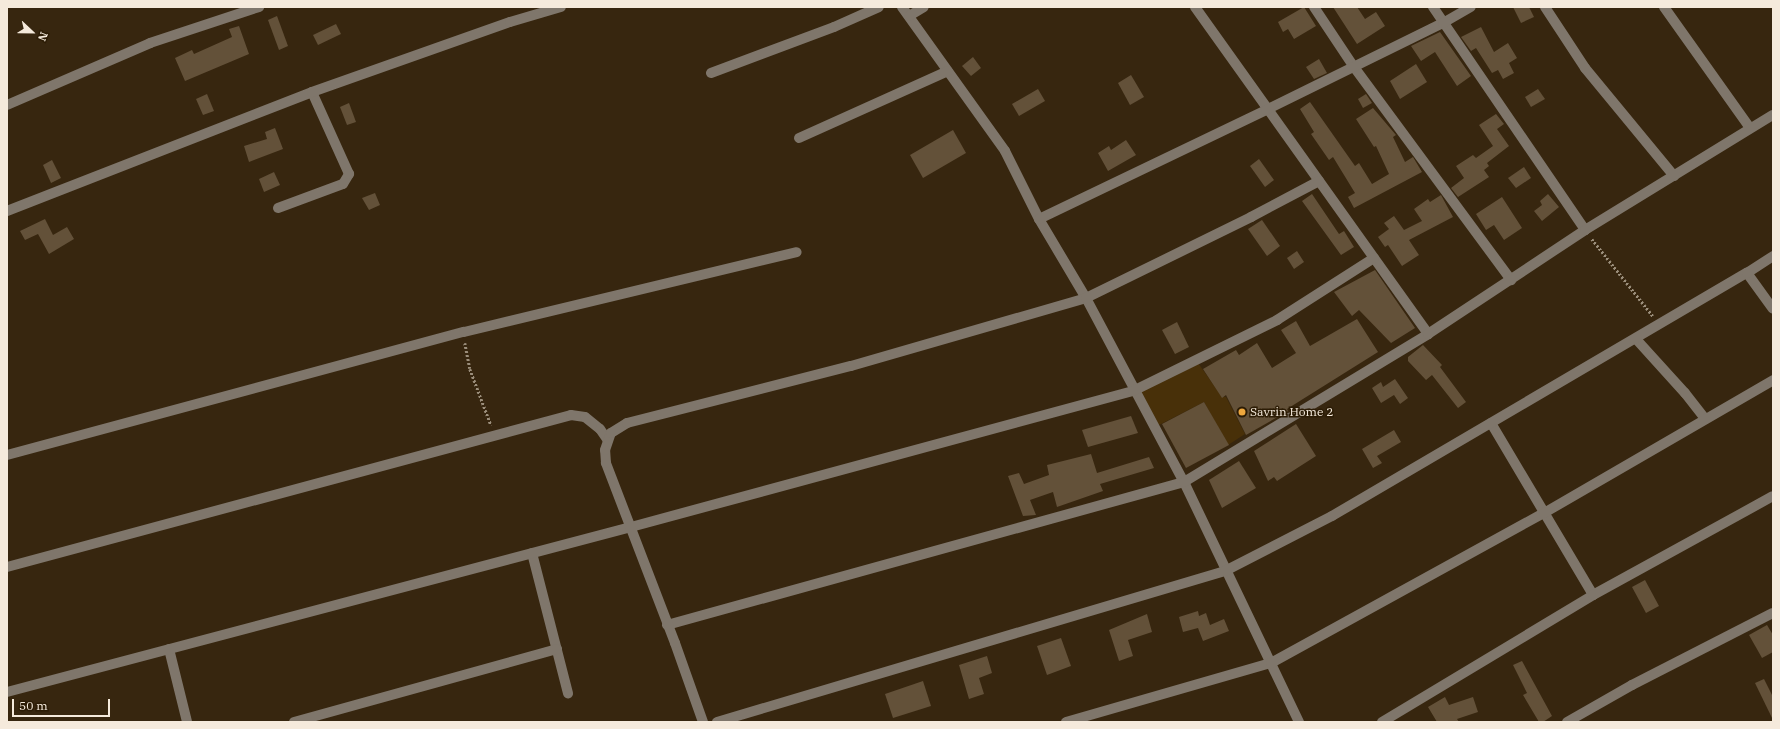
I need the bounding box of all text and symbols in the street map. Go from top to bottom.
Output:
north arrow [12,12,52,52]
text: N [35,30,51,43]
place label: Savrin Home 2 [1250,405,1333,419]
marker: Savrin Home 2 [1237,407,1247,417]
scale bar [14,691,112,717]
text: 50 m [19,698,48,713]

